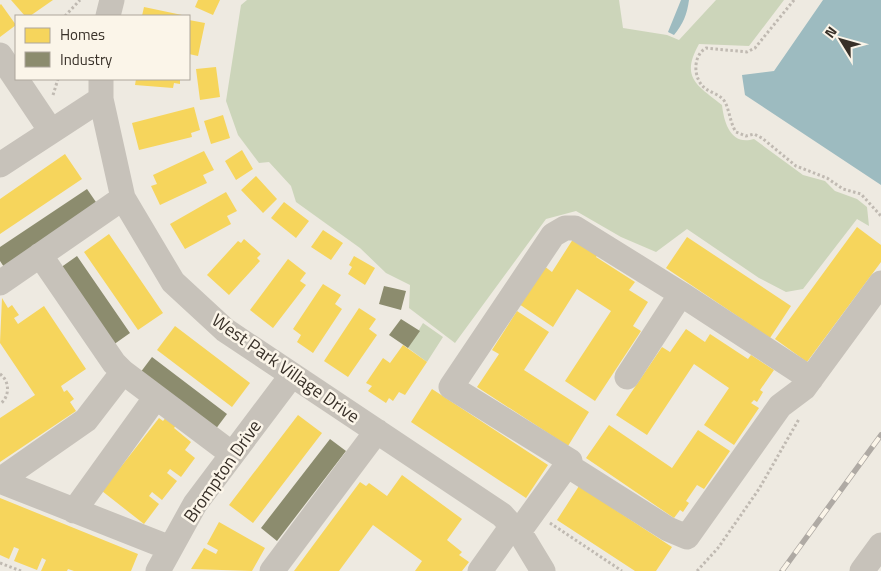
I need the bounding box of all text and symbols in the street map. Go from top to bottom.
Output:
legend [15,15,190,80]
north arrow [816,15,866,65]
text: N [819,22,842,42]
text: Homes [60,23,105,46]
text: Industry [60,48,112,71]
street label: West Park Village Drive [207,307,365,429]
street label: Brompton Drive [177,414,267,528]

